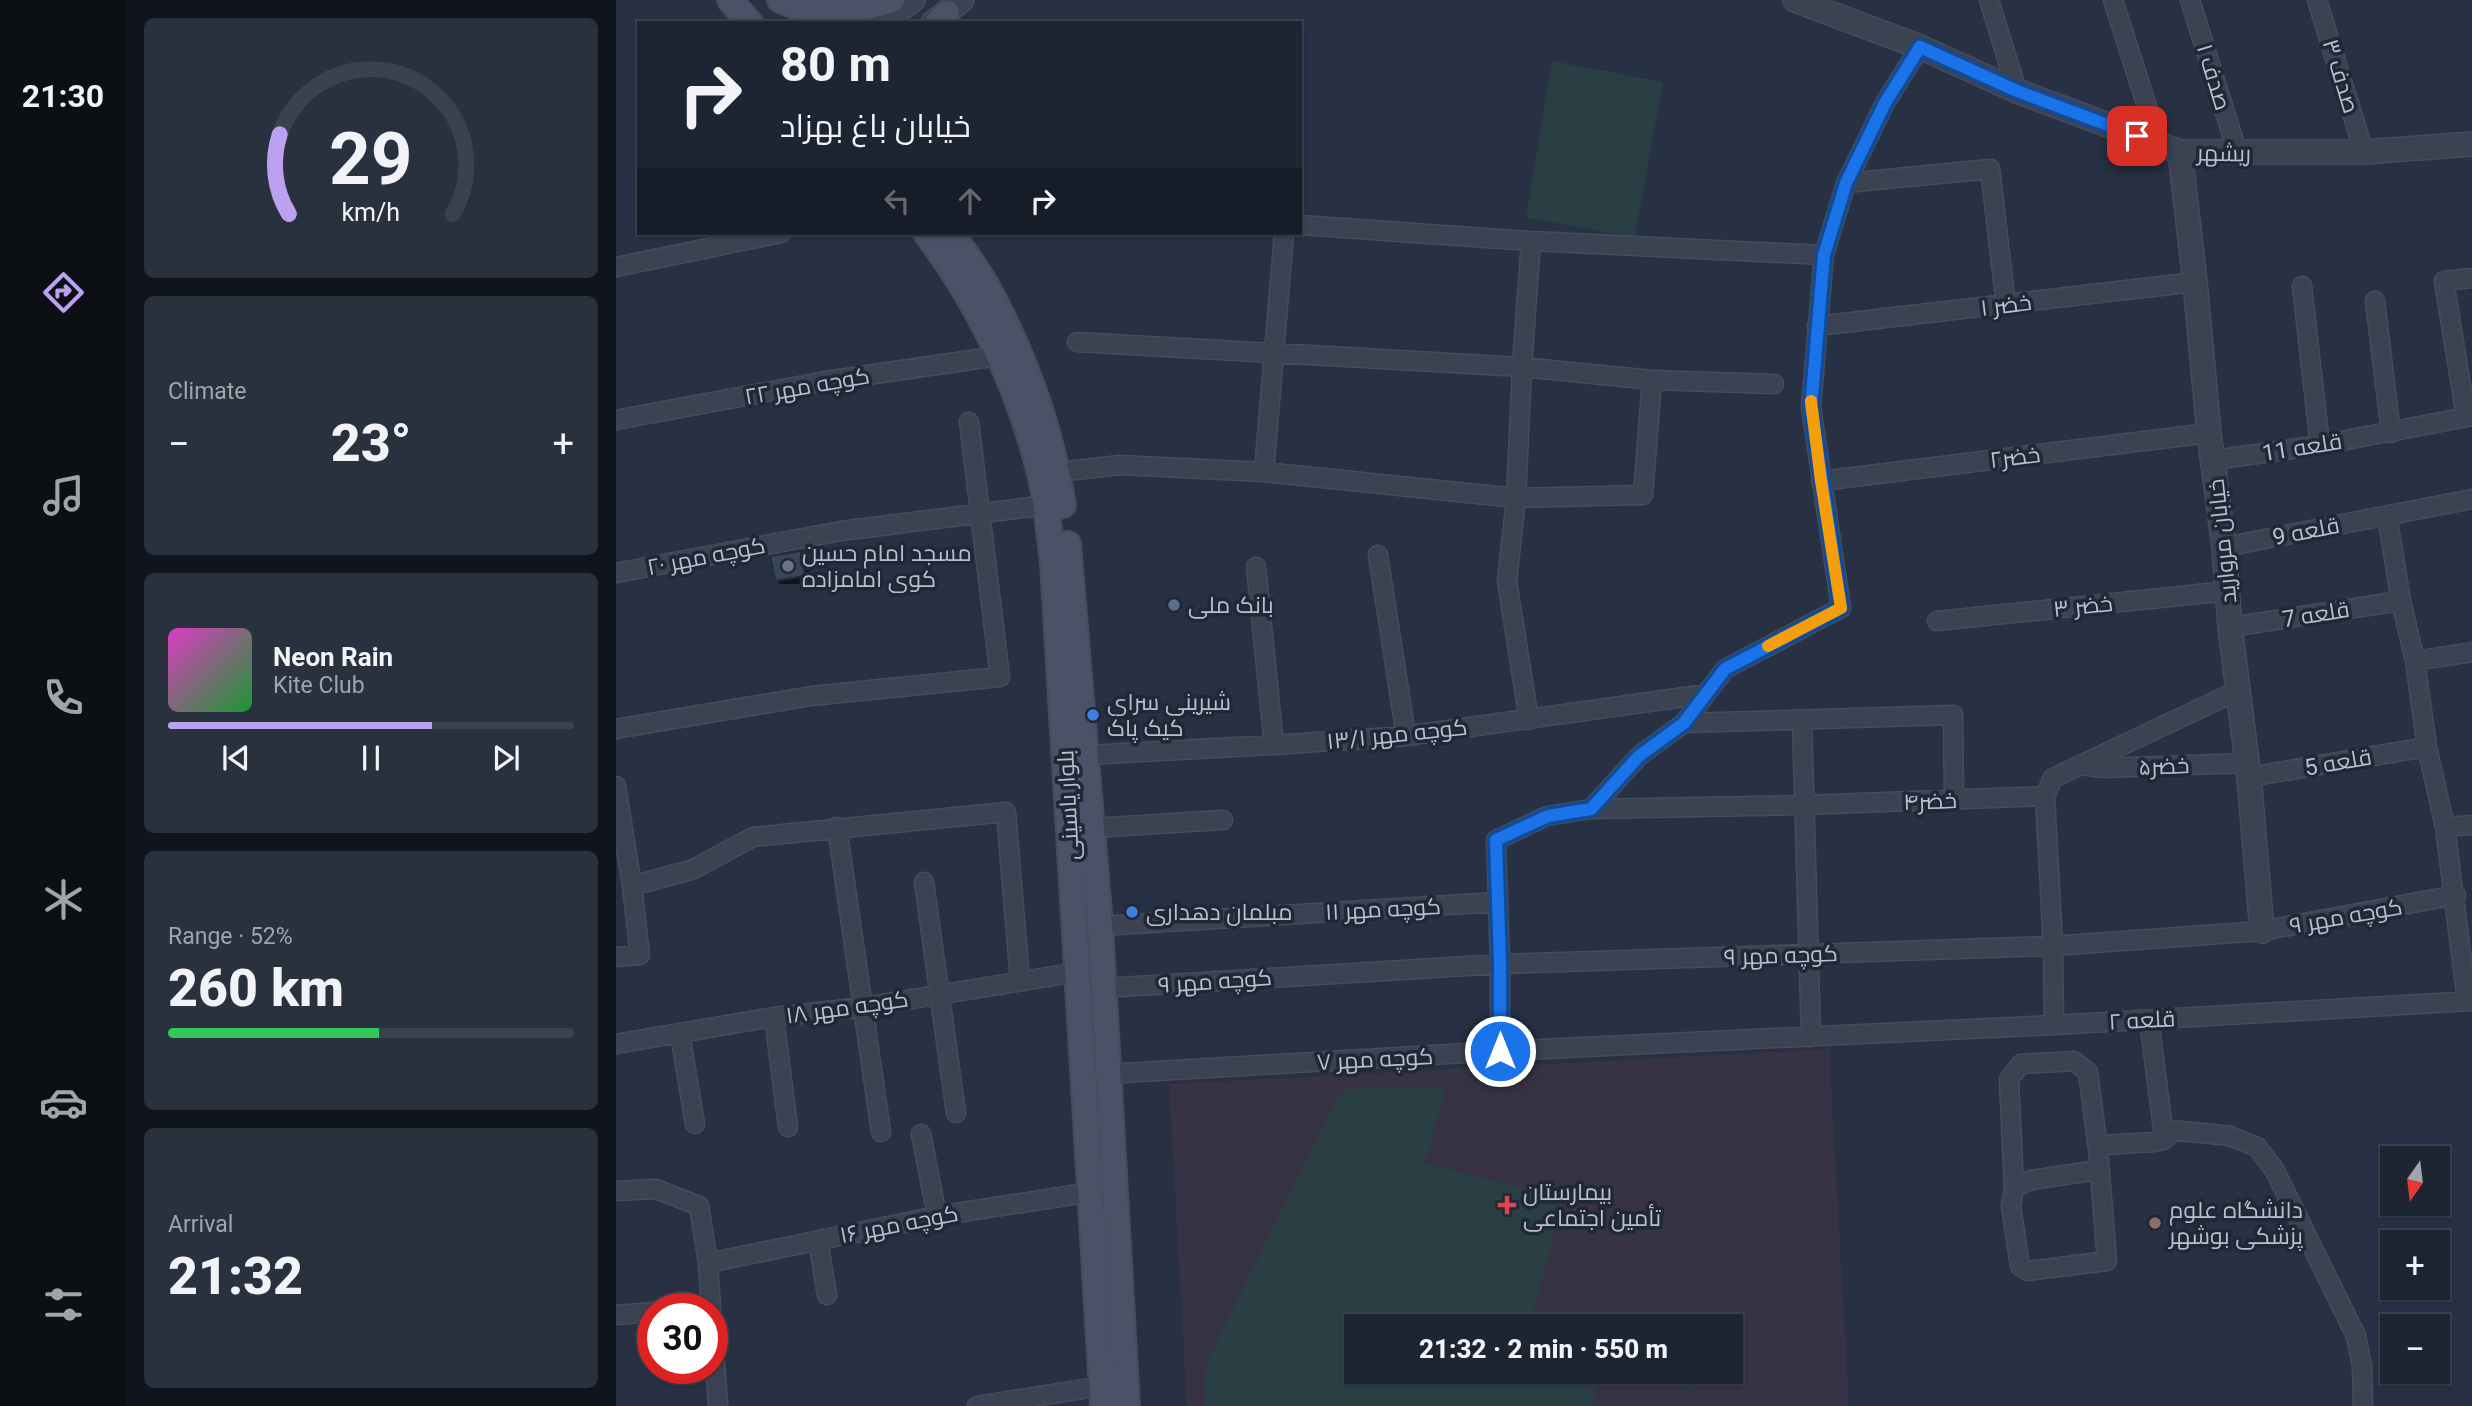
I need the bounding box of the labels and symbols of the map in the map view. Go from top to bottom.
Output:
street label: صدف ۳ [2316,36,2365,117]
street label: صدف ۱ [2191,41,2236,113]
pin [2107,106,2167,166]
street label: ریشهر [2195,139,2251,167]
street label: خضر ۱ [1979,289,2033,322]
street label: کوچه مهر ۲۲ [743,362,872,412]
street label: قلعه 11 [2260,428,2344,467]
street label: خضر۲ [1988,441,2042,474]
street label: خیابان مروارید [2203,477,2242,605]
street label: قلعه 9 [2270,512,2342,551]
street label: کوچه مهر ۲۰ [645,532,768,582]
place label: مسجد امام حسین کوی امامزاده [802,540,972,593]
marker: مسجد امام حسین کوی امامزاده [780,558,796,574]
street label: خضر ۳ [2052,590,2114,623]
place label: بانک ملی [1188,592,1274,619]
street label: قلعه 7 [2281,596,2352,633]
marker: بانک ملی [1166,597,1182,613]
place label: شیرینی سرای کیک پاک [1107,689,1231,743]
marker: شیرینی سرای کیک پاک [1085,707,1101,723]
street label: کوچه مهر ۱۳/۱ [1325,714,1469,756]
street label: قلعه 5 [2302,743,2374,782]
street label: بلوار یاسینی [1052,749,1085,861]
street label: خضر۵ [2138,752,2190,781]
street label: خضر۴ [1903,787,1957,816]
street label: کوچه مهر ۱۱ [1324,893,1442,927]
street label: کوچه مهر ۹ [2288,893,2405,941]
place label: مبلمان دهداری [1146,899,1293,926]
marker: مبلمان دهداری [1124,904,1140,920]
street label: کوچه مهر ۹ [1724,940,1838,972]
street label: کوچه مهر ۹ [1157,964,1273,1000]
street label: کوچه مهر ۱۸ [784,986,910,1030]
street label: قلعه ۲ [2108,1005,2176,1036]
position arrow [1463,1014,1537,1088]
street label: کوچه مهر ۷ [1316,1043,1434,1077]
north arrow [2380,1146,2450,1216]
place label: بیمارستان تأمین اجتماعی [1523,1179,1661,1232]
marker: بیمارستان تأمین اجتماعی [1497,1195,1517,1215]
place label: دانشگاه علوم پزشکی بوشهر [2167,1197,2303,1251]
street label: کوچه مهر ۱۶ [838,1200,961,1250]
marker: دانشگاه علوم پزشکی بوشهر [2147,1215,2163,1231]
speed limit sign: 30 [637,1293,728,1384]

